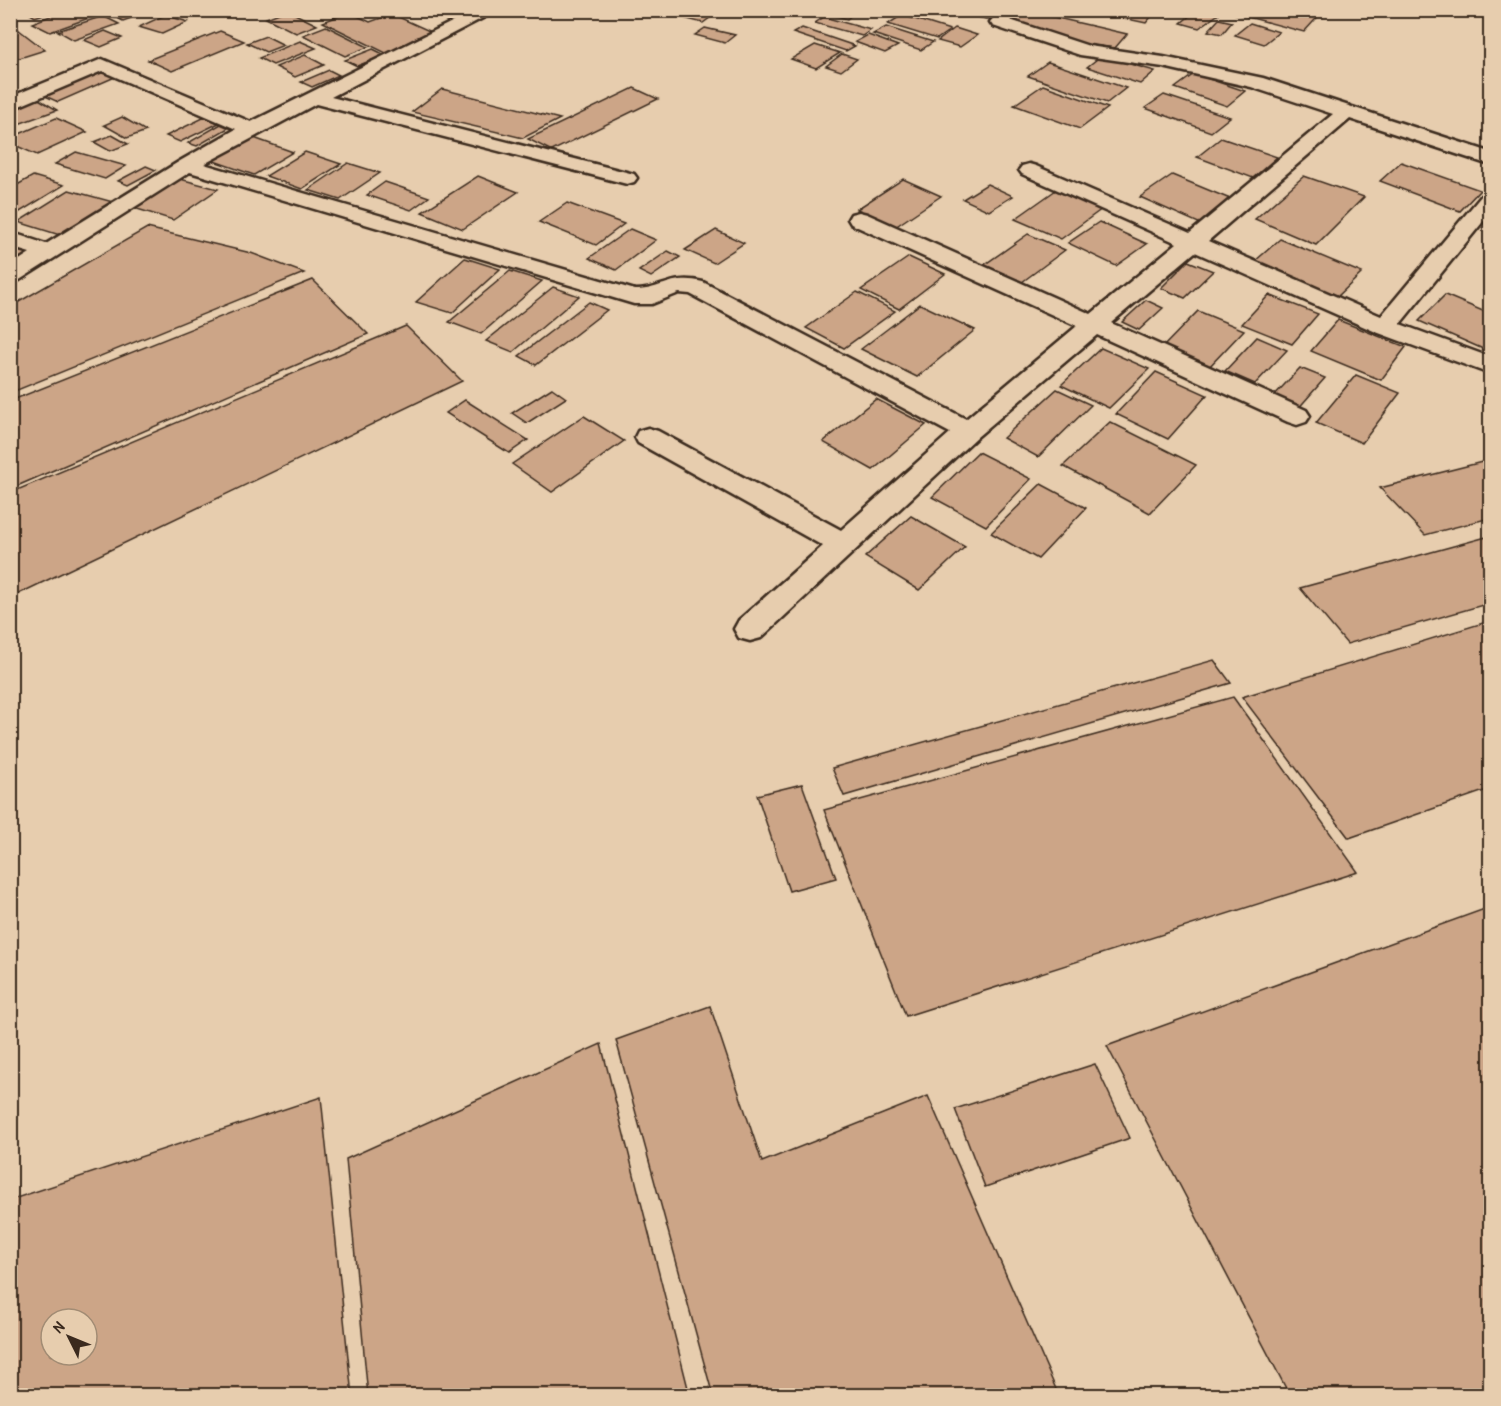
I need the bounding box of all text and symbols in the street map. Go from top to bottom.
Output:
north arrow [39,1307,99,1367]
text: N [47,1316,69,1337]

